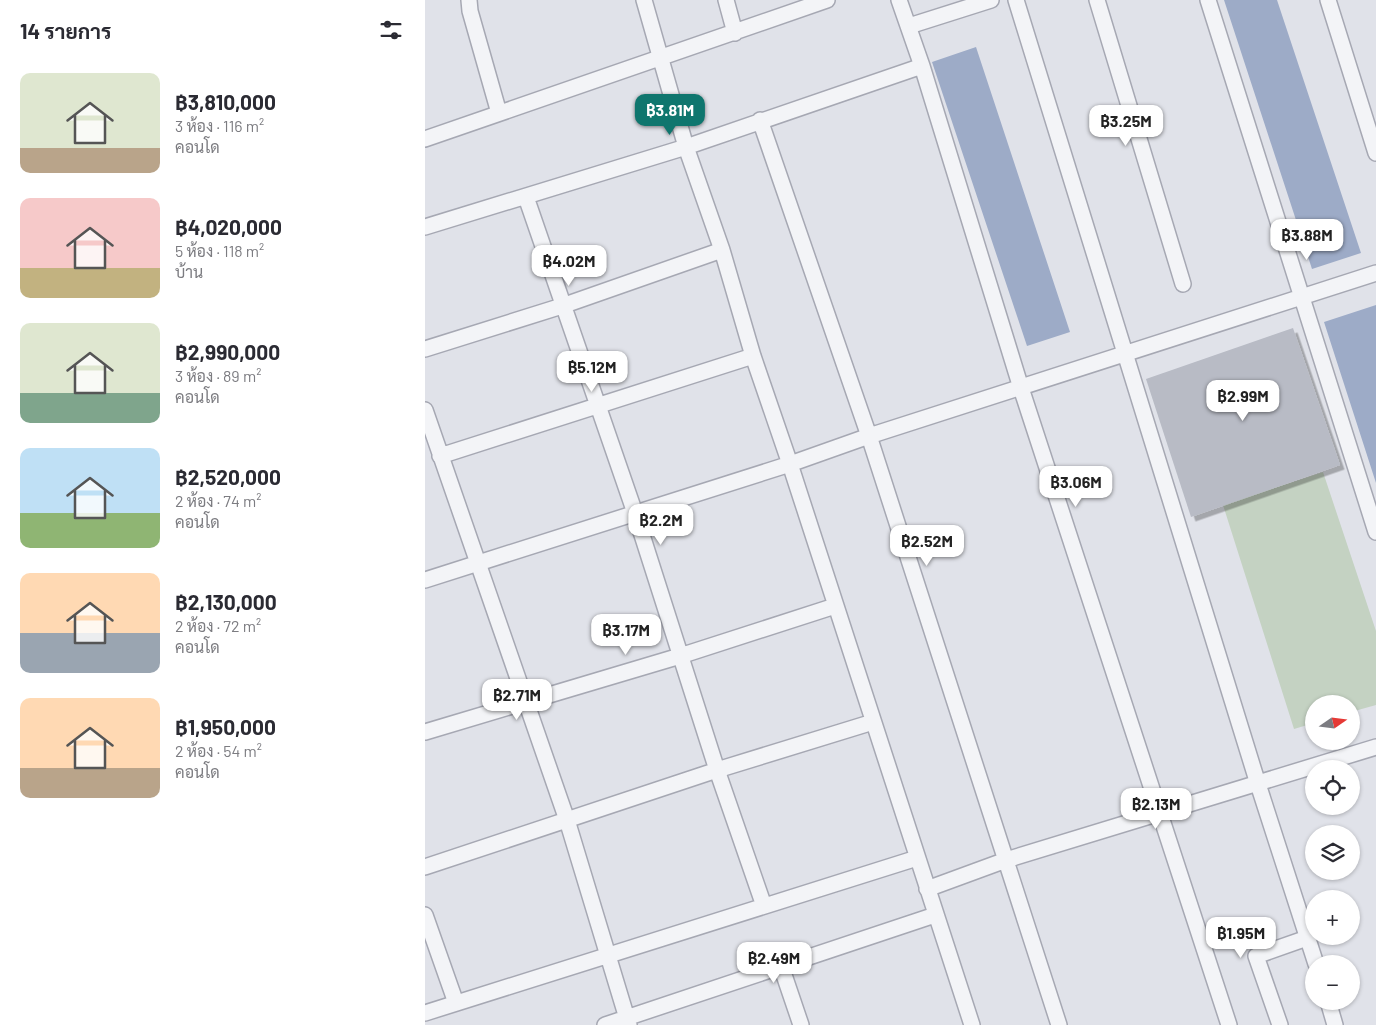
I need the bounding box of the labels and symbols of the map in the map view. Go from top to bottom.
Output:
pin: ฿3.81M [629,94,711,136]
pin: ฿3.25M [1085,104,1167,147]
pin: ฿3.88M [1266,218,1348,261]
pin: ฿4.02M [528,244,610,287]
pin: ฿5.12M [551,350,633,393]
pin: ฿2.99M [1202,380,1284,422]
pin: ฿3.06M [1035,466,1117,508]
pin: ฿2.2M [626,504,696,546]
pin: ฿2.52M [886,524,968,567]
pin: ฿3.17M [585,614,667,656]
pin: ฿2.71M [476,678,558,721]
north arrow [1305,695,1360,750]
pin: ฿2.13M [1115,788,1197,830]
pin: ฿1.95M [1200,916,1282,959]
pin: ฿2.49M [733,942,815,984]

